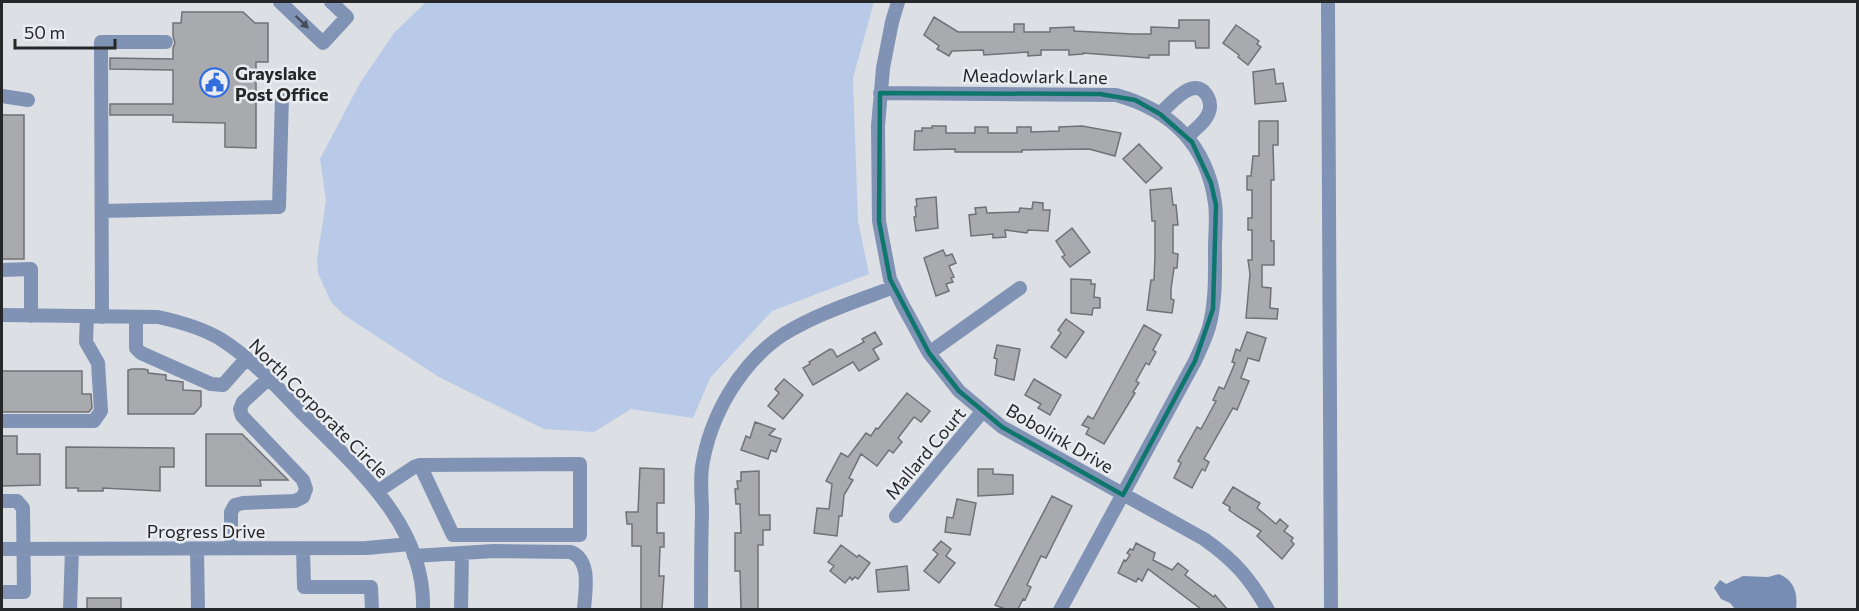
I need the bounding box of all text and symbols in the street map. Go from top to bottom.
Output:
scale bar [15,12,116,50]
one-way arrow [294,15,309,29]
text: 50 m [24,21,65,43]
place label: Grayslake Post Office [235,62,328,105]
street label: Meadowlark Lane [962,64,1108,88]
public building icon: Grayslake Post Office [198,67,230,99]
street label: North Corporate Circle [245,334,393,482]
street label: Bobolink Drive [1003,398,1117,478]
street label: Mallard Court [880,402,970,504]
street label: Progress Drive [147,520,265,542]

